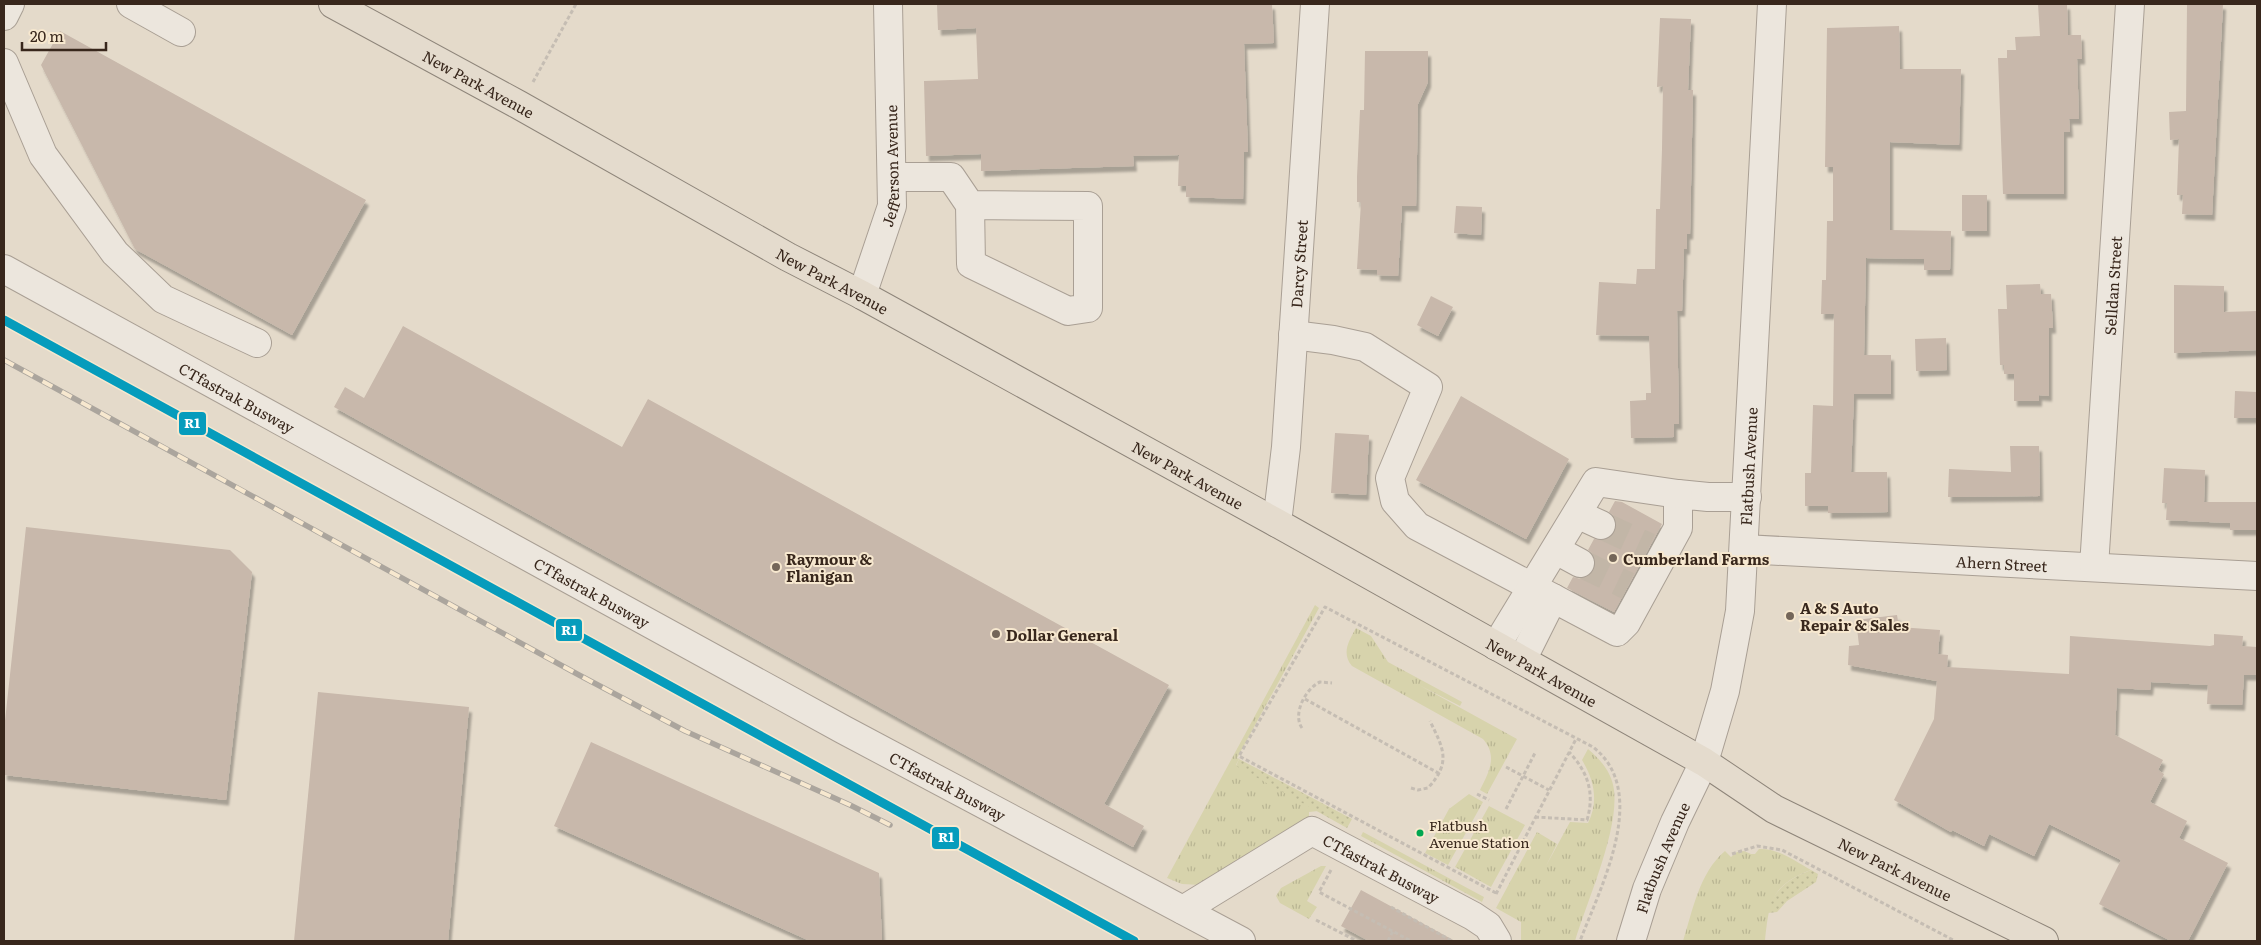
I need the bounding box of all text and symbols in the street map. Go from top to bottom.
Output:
scale bar [22,20,106,52]
text: 20 m [30,24,64,47]
street label: New Park Avenue [419,44,539,123]
street label: Jefferson Avenue [874,104,905,230]
street label: Darcy Street [1284,219,1312,309]
street label: Selldan Street [2097,235,2127,336]
street label: New Park Avenue [772,241,893,319]
street label: CTfastrak Busway [175,356,300,438]
street label: Flatbush Avenue [1733,406,1762,526]
line badge: R1 [178,411,207,436]
text: R1 [184,412,200,432]
street label: New Park Avenue [1128,434,1248,514]
place label: Raymour & Flanigan [786,547,872,587]
place label: Cumberland Farms [1623,547,1770,570]
street label: Ahern Street [1955,549,2048,576]
street label: CTfastrak Busway [530,551,655,633]
marker: Cumberland Farms [1607,552,1619,564]
marker: Raymour & Flanigan [770,561,782,573]
place label: A & S Auto Repair & Sales [1800,596,1909,636]
marker: A & S Auto Repair & Sales [1784,610,1796,622]
line badge: R1 [555,618,583,642]
text: R1 [561,619,577,639]
place label: Dollar General [1006,623,1119,646]
marker: Dollar General [990,628,1002,640]
street label: New Park Avenue [1482,631,1602,712]
street label: CTfastrak Busway [886,745,1011,826]
street label: Flatbush Avenue [1629,798,1695,916]
place label: Flatbush Avenue Station [1429,815,1529,852]
line badge: R1 [931,826,960,850]
text: R1 [938,826,954,846]
street label: CTfastrak Busway [1319,827,1444,908]
marker: Flatbush Avenue Station [1415,828,1425,838]
street label: New Park Avenue [1835,831,1956,906]

